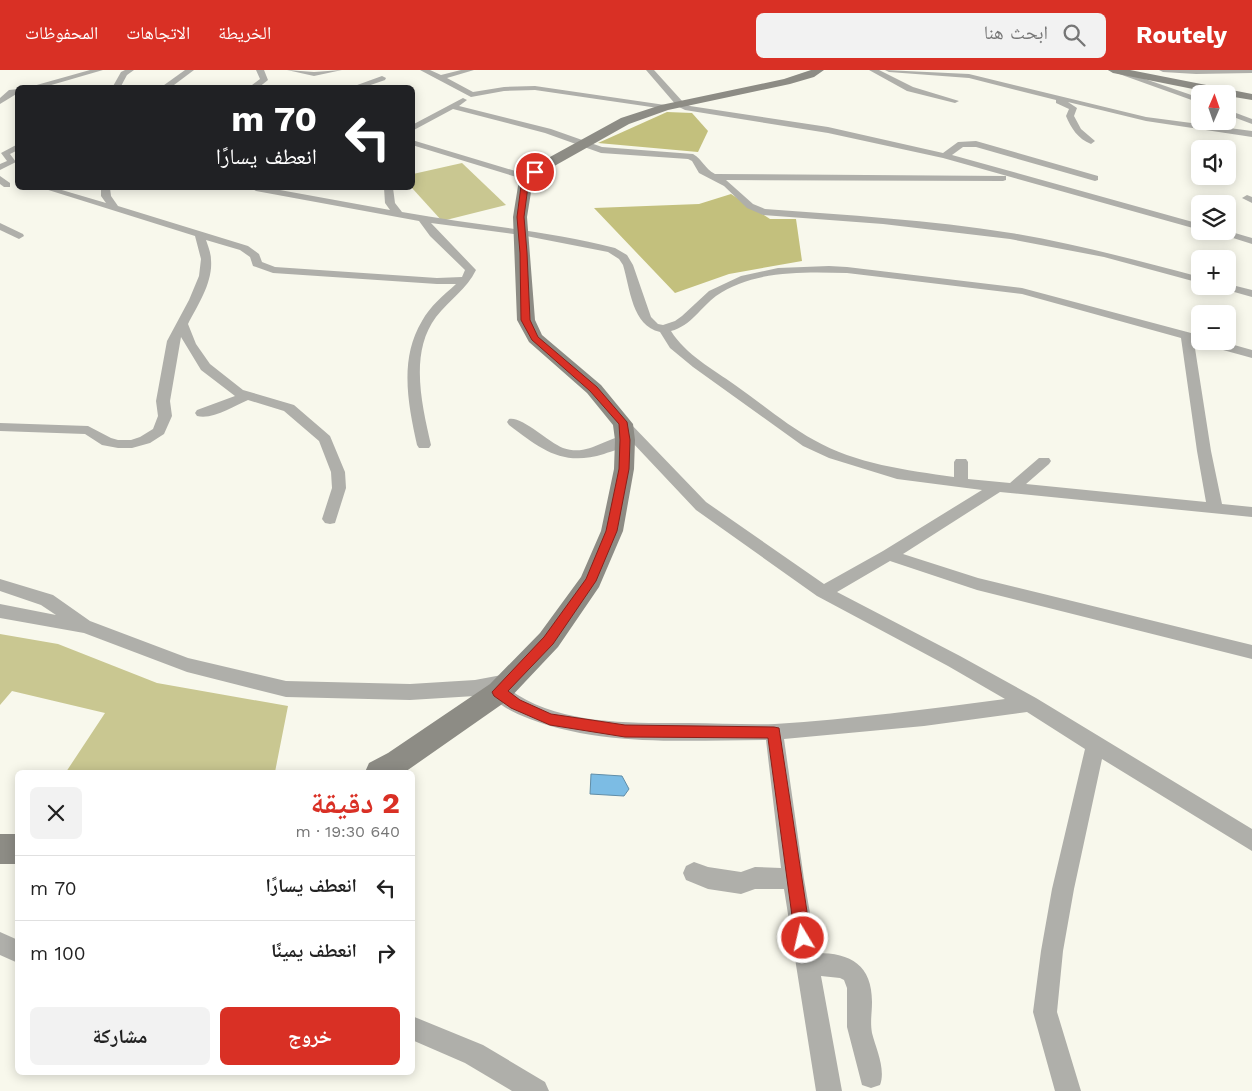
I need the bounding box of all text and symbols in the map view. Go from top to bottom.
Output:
search box [756,13,1106,58]
text: ابحث هنا [984,21,1048,44]
icon: search [1060,21,1088,49]
text: Routely [1136,21,1227,49]
text: المحفوظات [25,22,98,43]
text: الاتجاهات [126,22,190,43]
text: الخريطة [218,22,271,43]
north arrow [1191,85,1236,130]
map controls [1191,85,1236,350]
text: 70 m [231,98,317,140]
icon: left [335,105,400,170]
button: sound [1191,140,1236,185]
text: انعطف يسارًا [216,144,317,169]
pin [514,151,556,193]
icon: arrive [521,158,549,186]
button: layers [1191,195,1236,240]
button: + [1191,250,1236,295]
button: − [1191,305,1236,350]
text: 2 دقيقة [311,785,400,820]
button: close [30,787,82,839]
text: 640 m · 19:30 [295,822,400,841]
text: انعطف يسارًا [265,874,357,897]
icon: left [372,874,400,902]
text: 70 m [30,877,77,900]
position arrow [776,911,828,963]
text: انعطف يمينًا [271,939,357,962]
icon: right [372,939,400,967]
text: 100 m [30,942,86,965]
button: مشاركة [30,1007,210,1065]
button: خروج [220,1007,400,1065]

